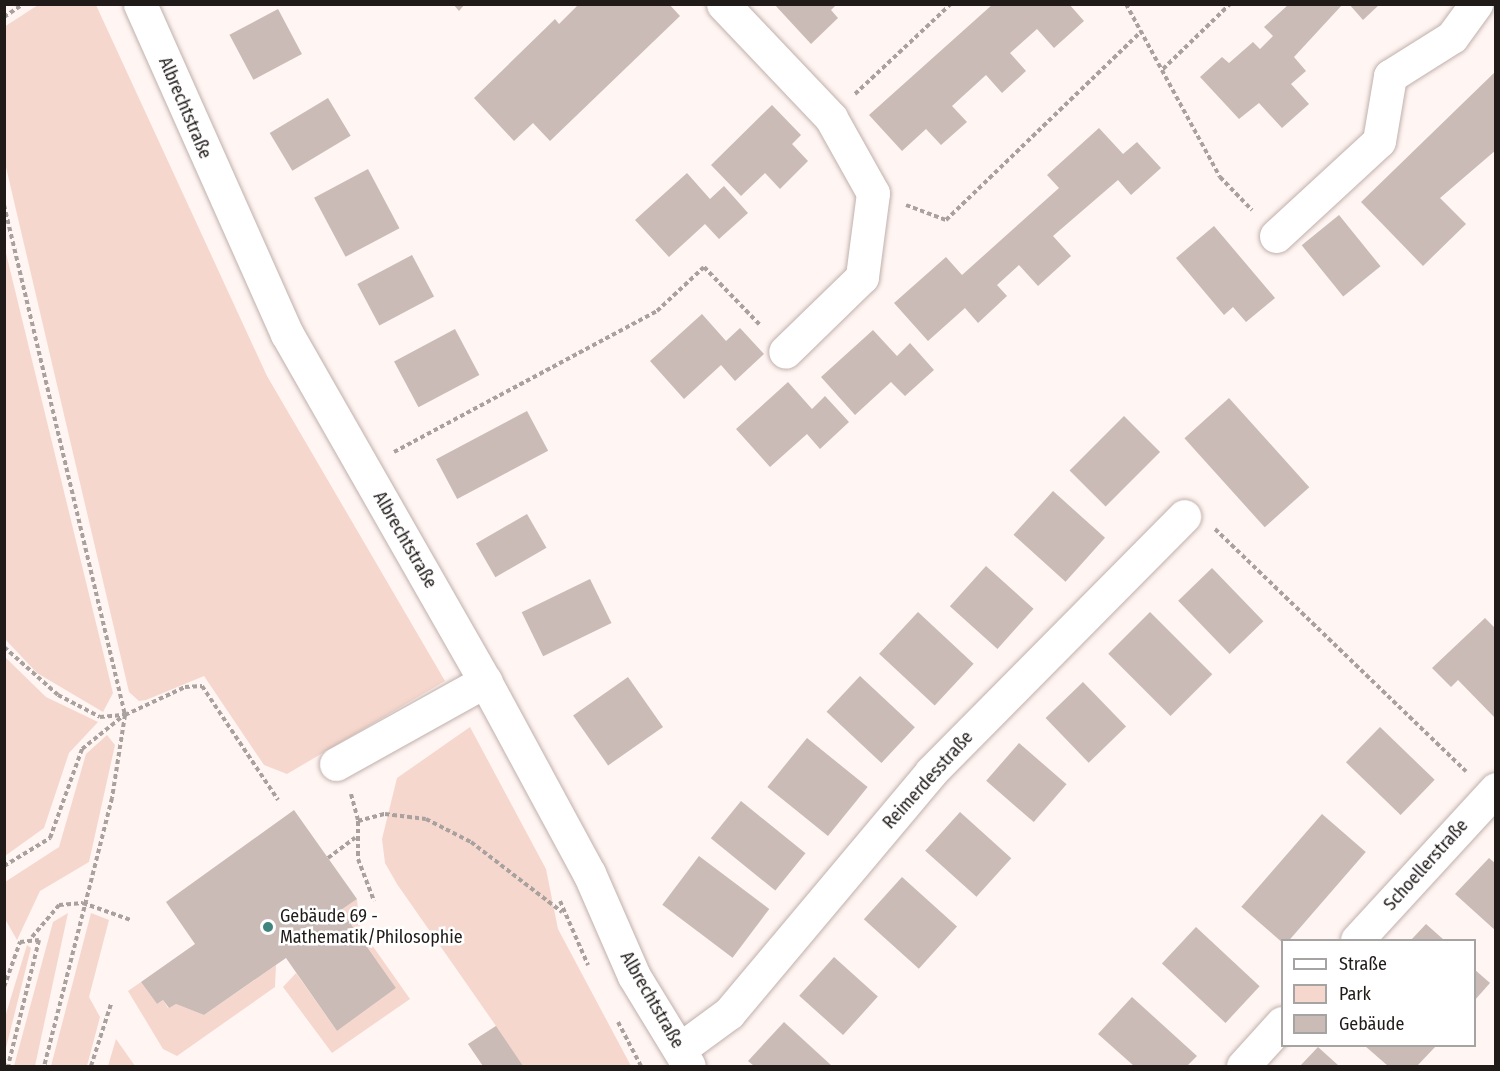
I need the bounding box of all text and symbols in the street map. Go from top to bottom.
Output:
street label: Albrechtstraße [154,54,216,162]
street label: Albrechtstraße [369,488,441,592]
street label: Reimerdesstraße [878,727,978,833]
street label: Schoellerstraße [1379,815,1473,915]
place label: Gebäude 69 - Mathematik/Philosophie [280,906,463,948]
marker: Gebäude 69 - Mathematik/Philosophie [261,920,275,934]
legend [1281,939,1476,1047]
street label: Albrechtstraße [616,948,688,1052]
text: Straße [1339,953,1387,975]
text: Park [1339,983,1371,1005]
text: Gebäude [1339,1013,1404,1035]

